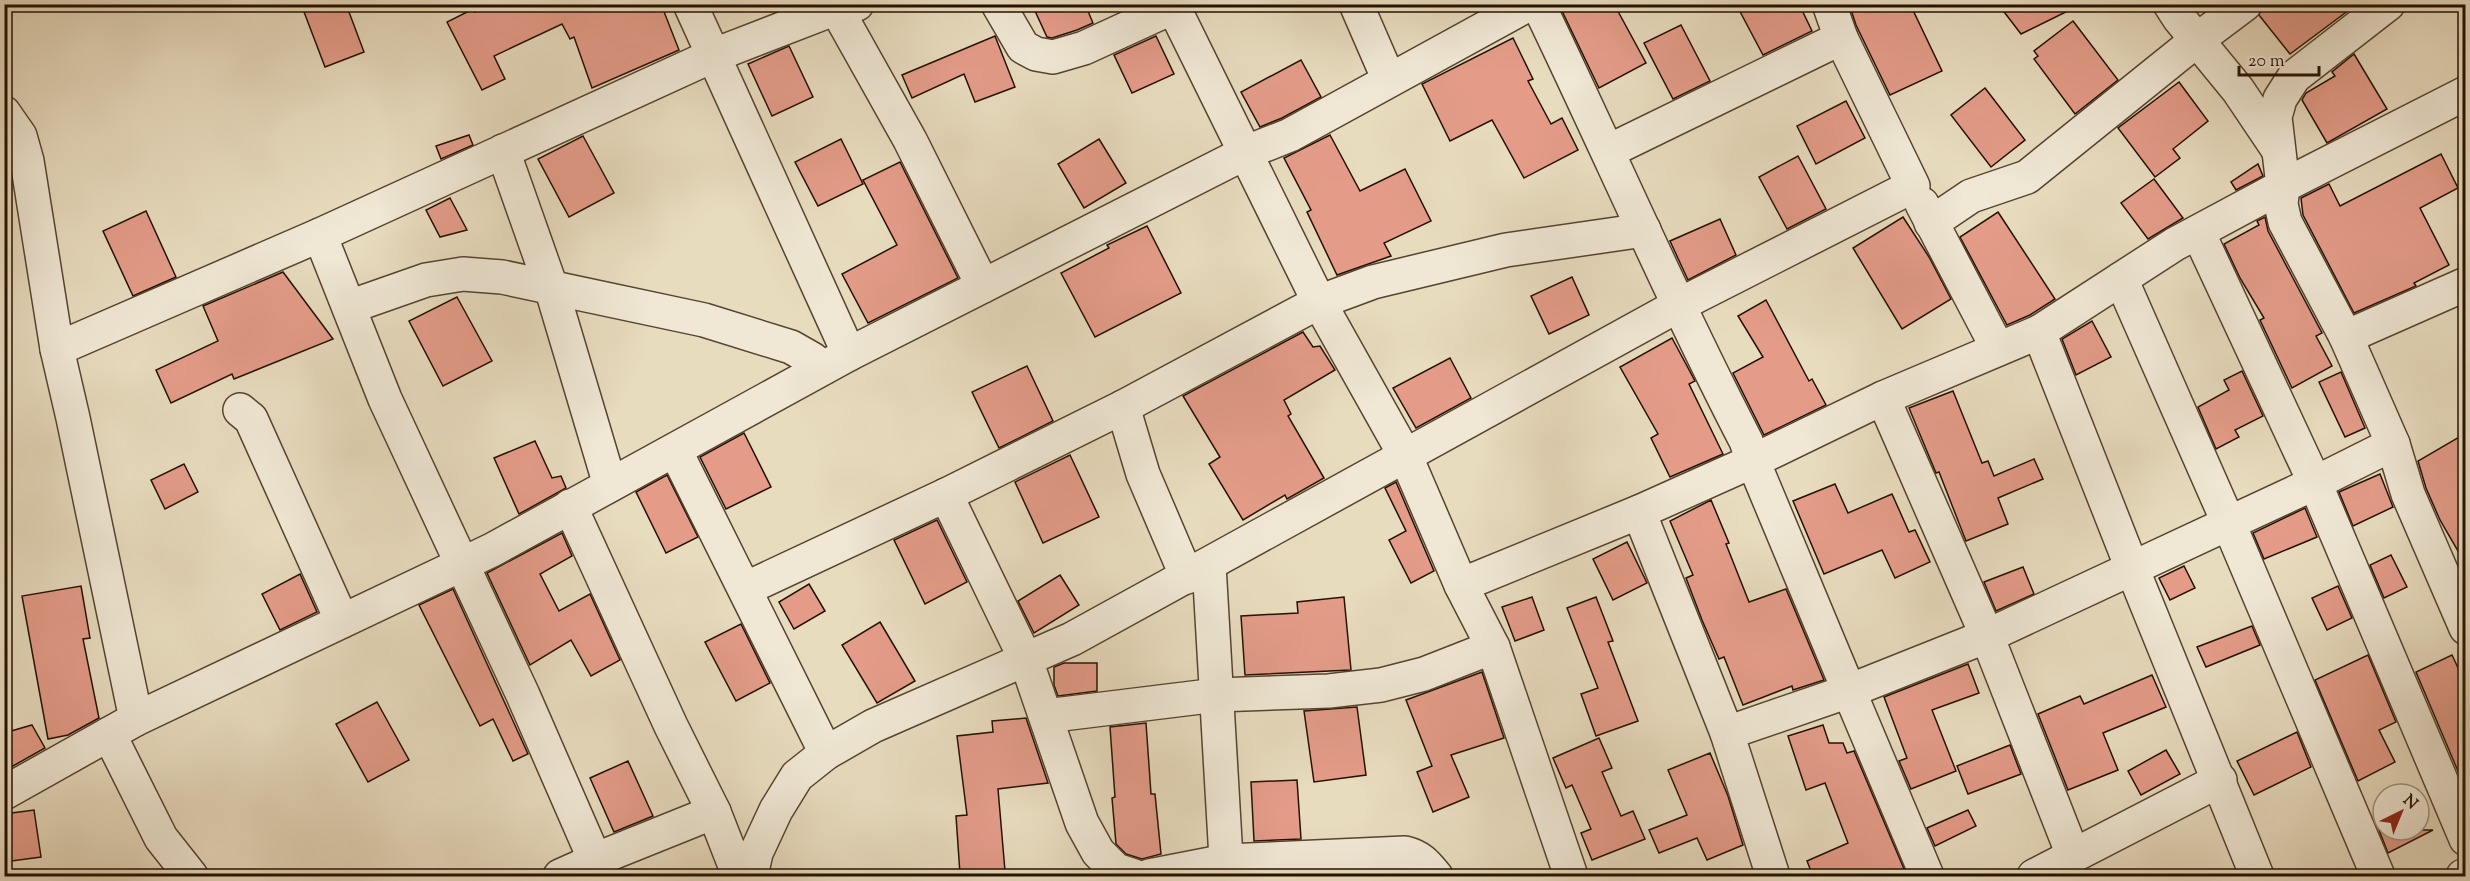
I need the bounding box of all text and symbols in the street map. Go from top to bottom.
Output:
scale bar [2239,39,2318,77]
text: 20 m [2248,49,2285,75]
north arrow [2371,782,2431,842]
text: N [2397,790,2422,816]

